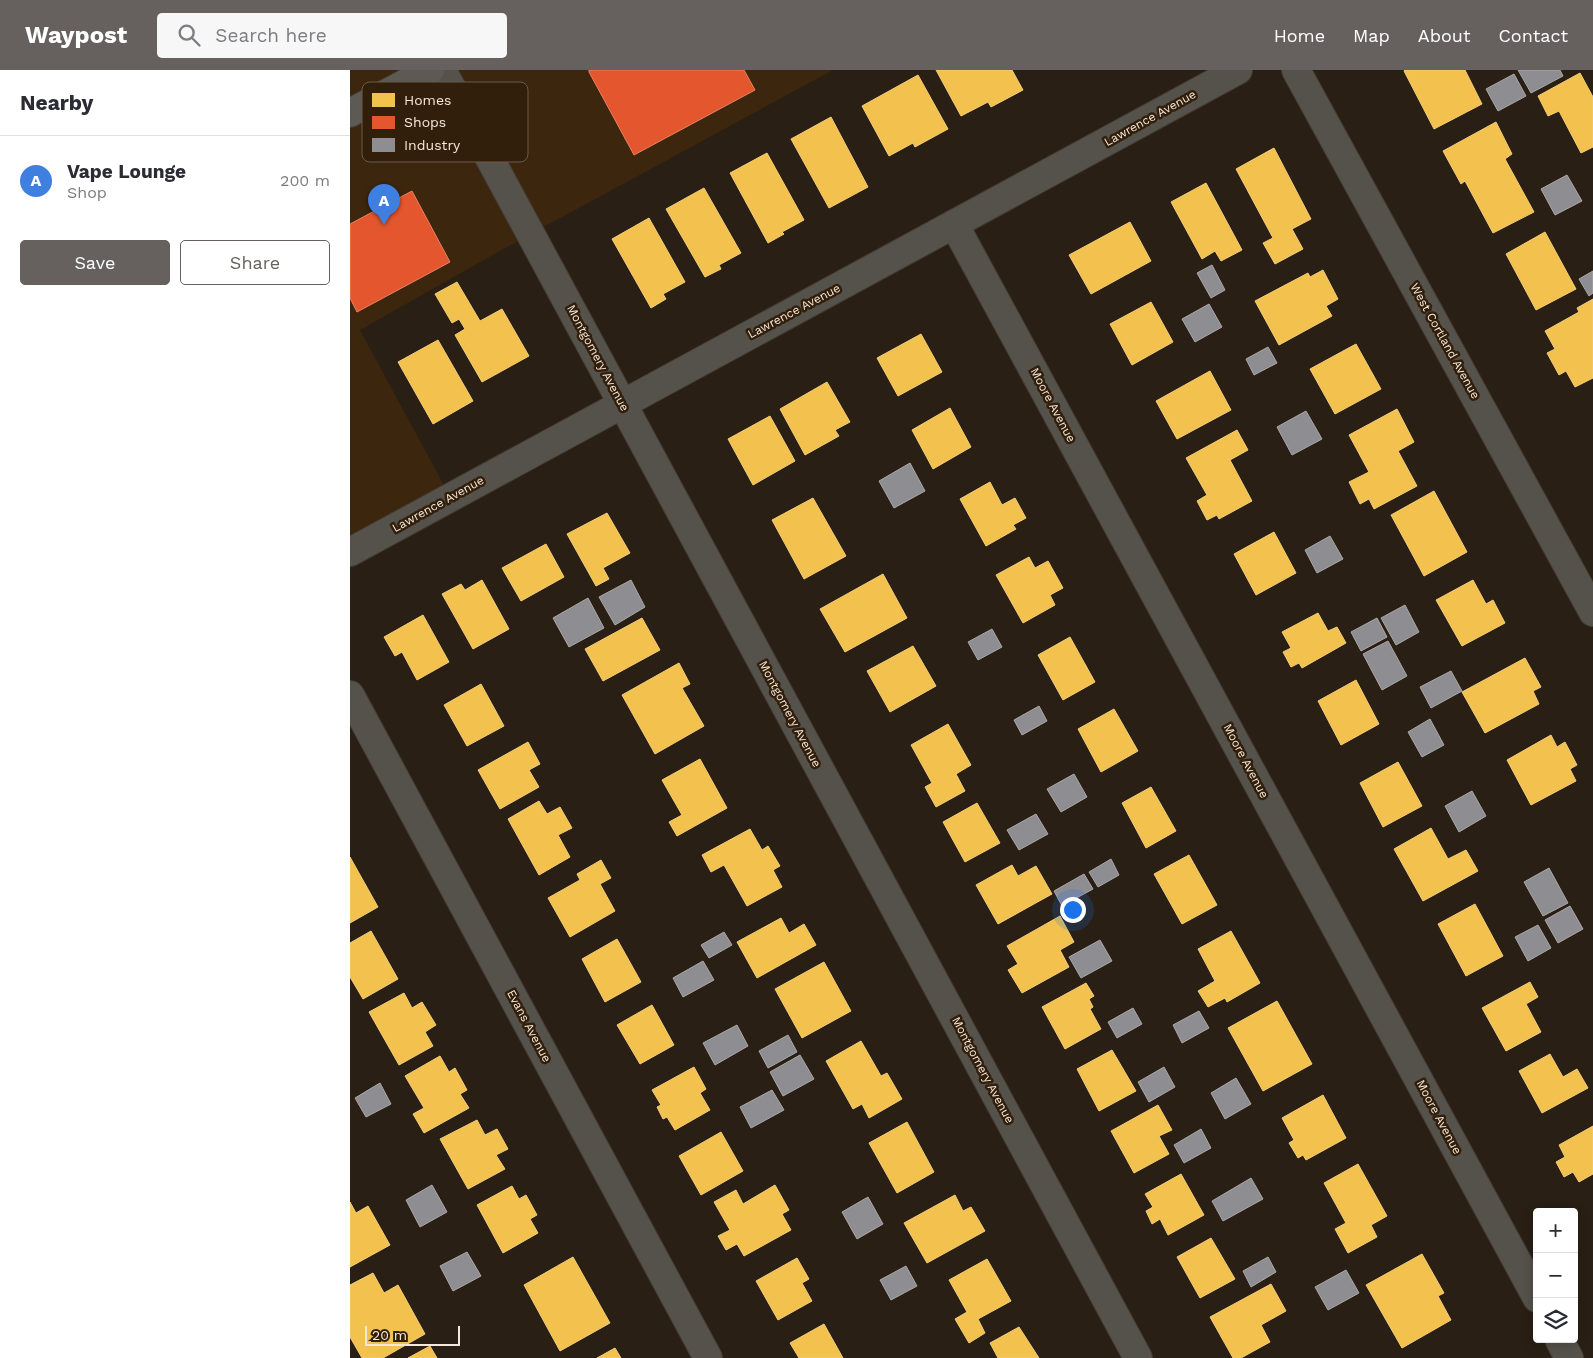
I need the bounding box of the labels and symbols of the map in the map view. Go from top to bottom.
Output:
legend [362,82,528,162]
street label: Lawrence Avenue [1102,87,1198,149]
text: Homes [404,92,451,108]
text: Shops [404,114,446,130]
text: Industry [404,137,461,153]
pin: A [368,184,400,225]
street label: Lawrence Avenue [745,281,843,341]
street label: West Cortland Avenue [1407,281,1483,401]
street label: Montgomery Avenue [564,302,632,414]
street label: Moore Avenue [1028,365,1079,445]
street label: Lawrence Avenue [390,473,486,535]
street label: Montgomery Avenue [756,658,824,770]
street label: Moore Avenue [1221,721,1272,801]
your location [1060,897,1086,923]
street label: Evans Avenue [504,987,554,1065]
street label: Montgomery Avenue [949,1014,1017,1126]
street label: Moore Avenue [1414,1077,1465,1157]
scale bar [365,1323,460,1346]

